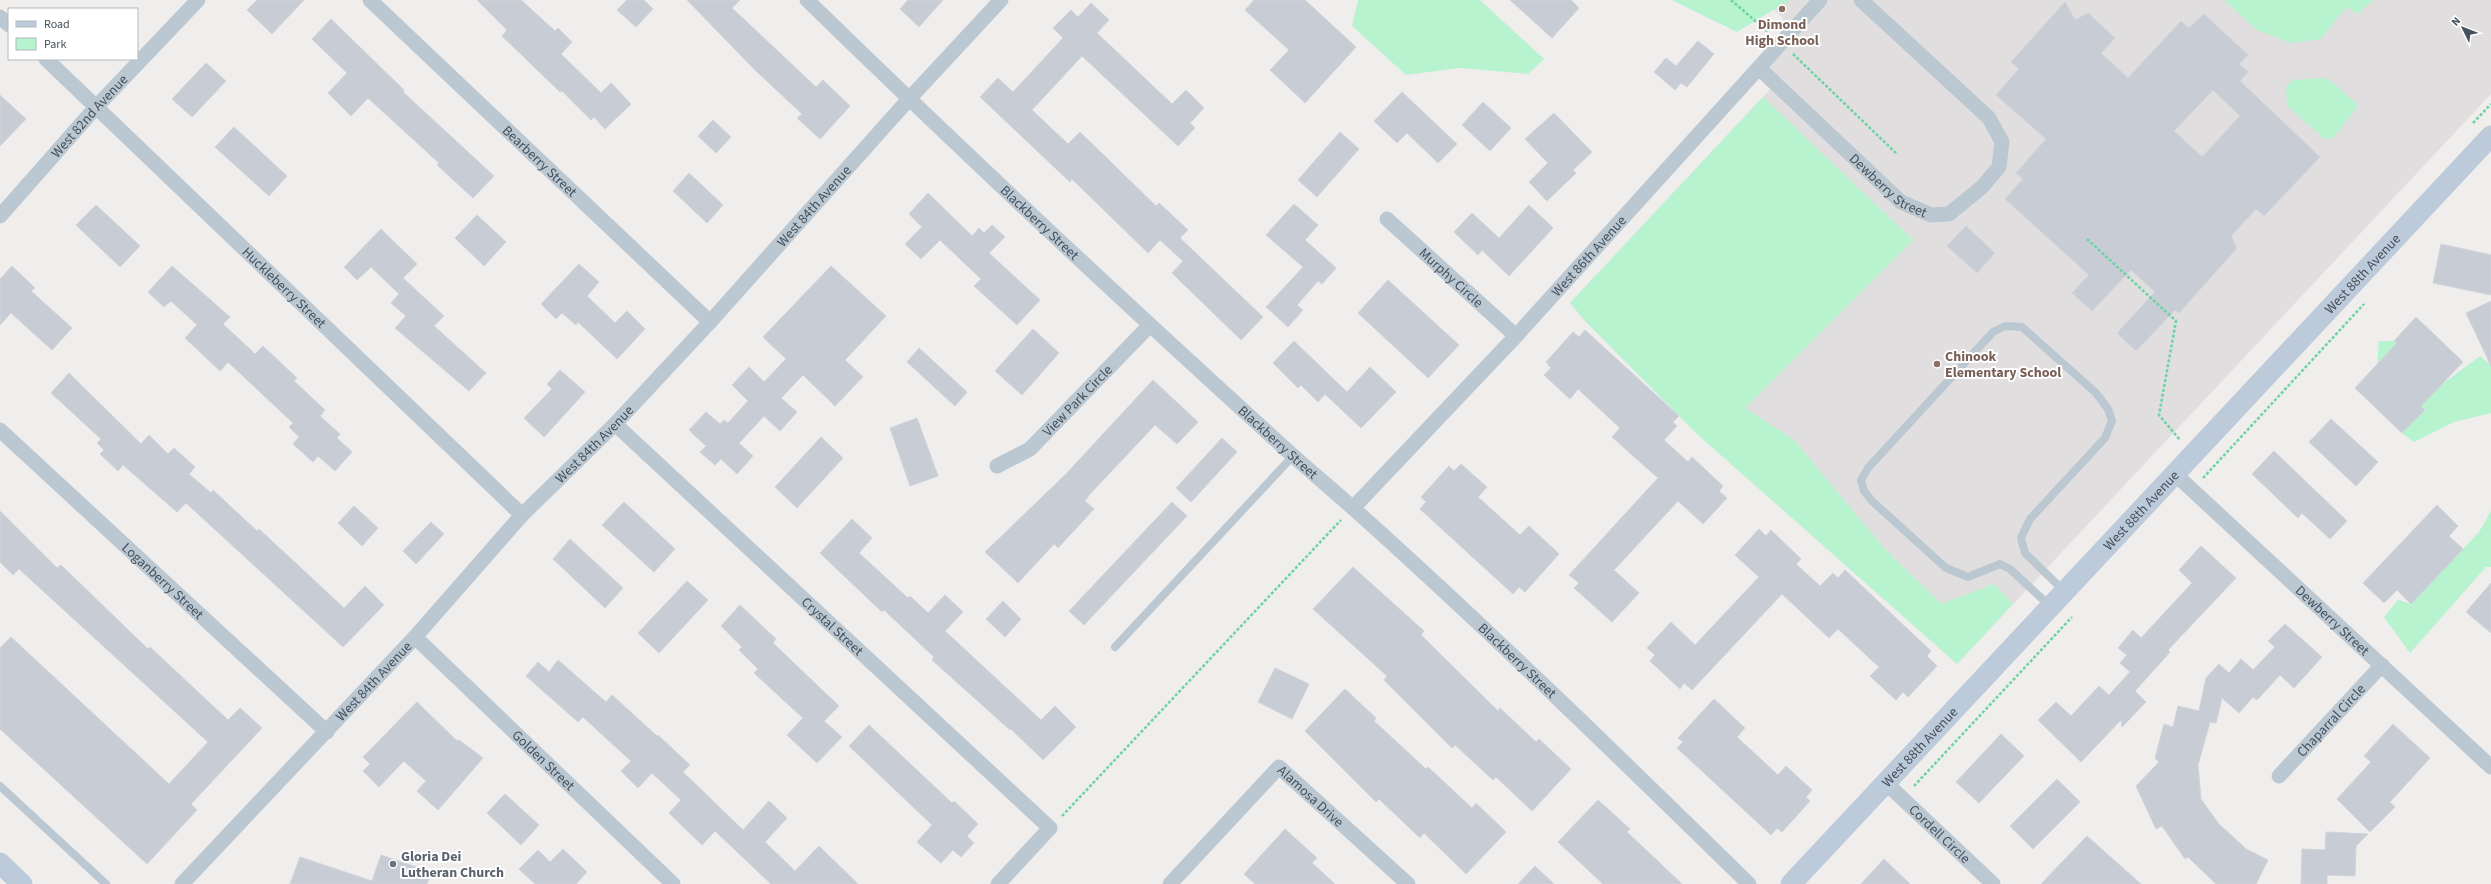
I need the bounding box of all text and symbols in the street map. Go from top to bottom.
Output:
marker: Dimond High School [1777,4,1787,14]
legend [8,8,138,60]
north arrow [2443,8,2483,48]
text: N [2448,14,2464,29]
place label: Dimond High School [1745,15,1819,51]
text: Road [44,16,70,33]
text: Park [44,36,66,53]
street label: West 82nd Avenue [47,70,133,163]
street label: Bearberry Street [497,121,581,202]
street label: Dewberry Street [1844,149,1930,223]
street label: West 84th Avenue [773,161,856,252]
street label: Blackberry Street [995,181,1083,265]
street label: West 86th Avenue [1547,211,1631,302]
street label: West 88th Avenue [2320,230,2406,319]
street label: Huckleberry Street [237,243,330,333]
street label: Murphy Circle [1414,244,1487,313]
place label: Chinook Elementary School [1945,347,2061,383]
marker: Chinook Elementary School [1932,359,1942,369]
street label: View Park Circle [1039,361,1117,441]
street label: West 84th Avenue [551,401,639,488]
street label: Blackberry Street [1233,401,1322,484]
street label: West 88th Avenue [2099,466,2184,555]
street label: Loganberry Street [117,538,208,625]
street label: Dewberry Street [2290,581,2374,661]
street label: Crystal Street [796,593,868,661]
street label: Blackberry Street [1473,619,1561,703]
street label: West 84th Avenue [331,637,417,726]
street label: Chaparral Circle [2292,680,2371,762]
street label: West 88th Avenue [1878,703,1963,792]
street label: Golden Street [507,726,579,796]
street label: Alamosa Drive [1273,761,1348,832]
street label: Cordell Circle [1904,800,1974,869]
place label: Gloria Dei Lutheran Church [401,847,504,883]
marker: Gloria Dei Lutheran Church [388,859,398,869]

